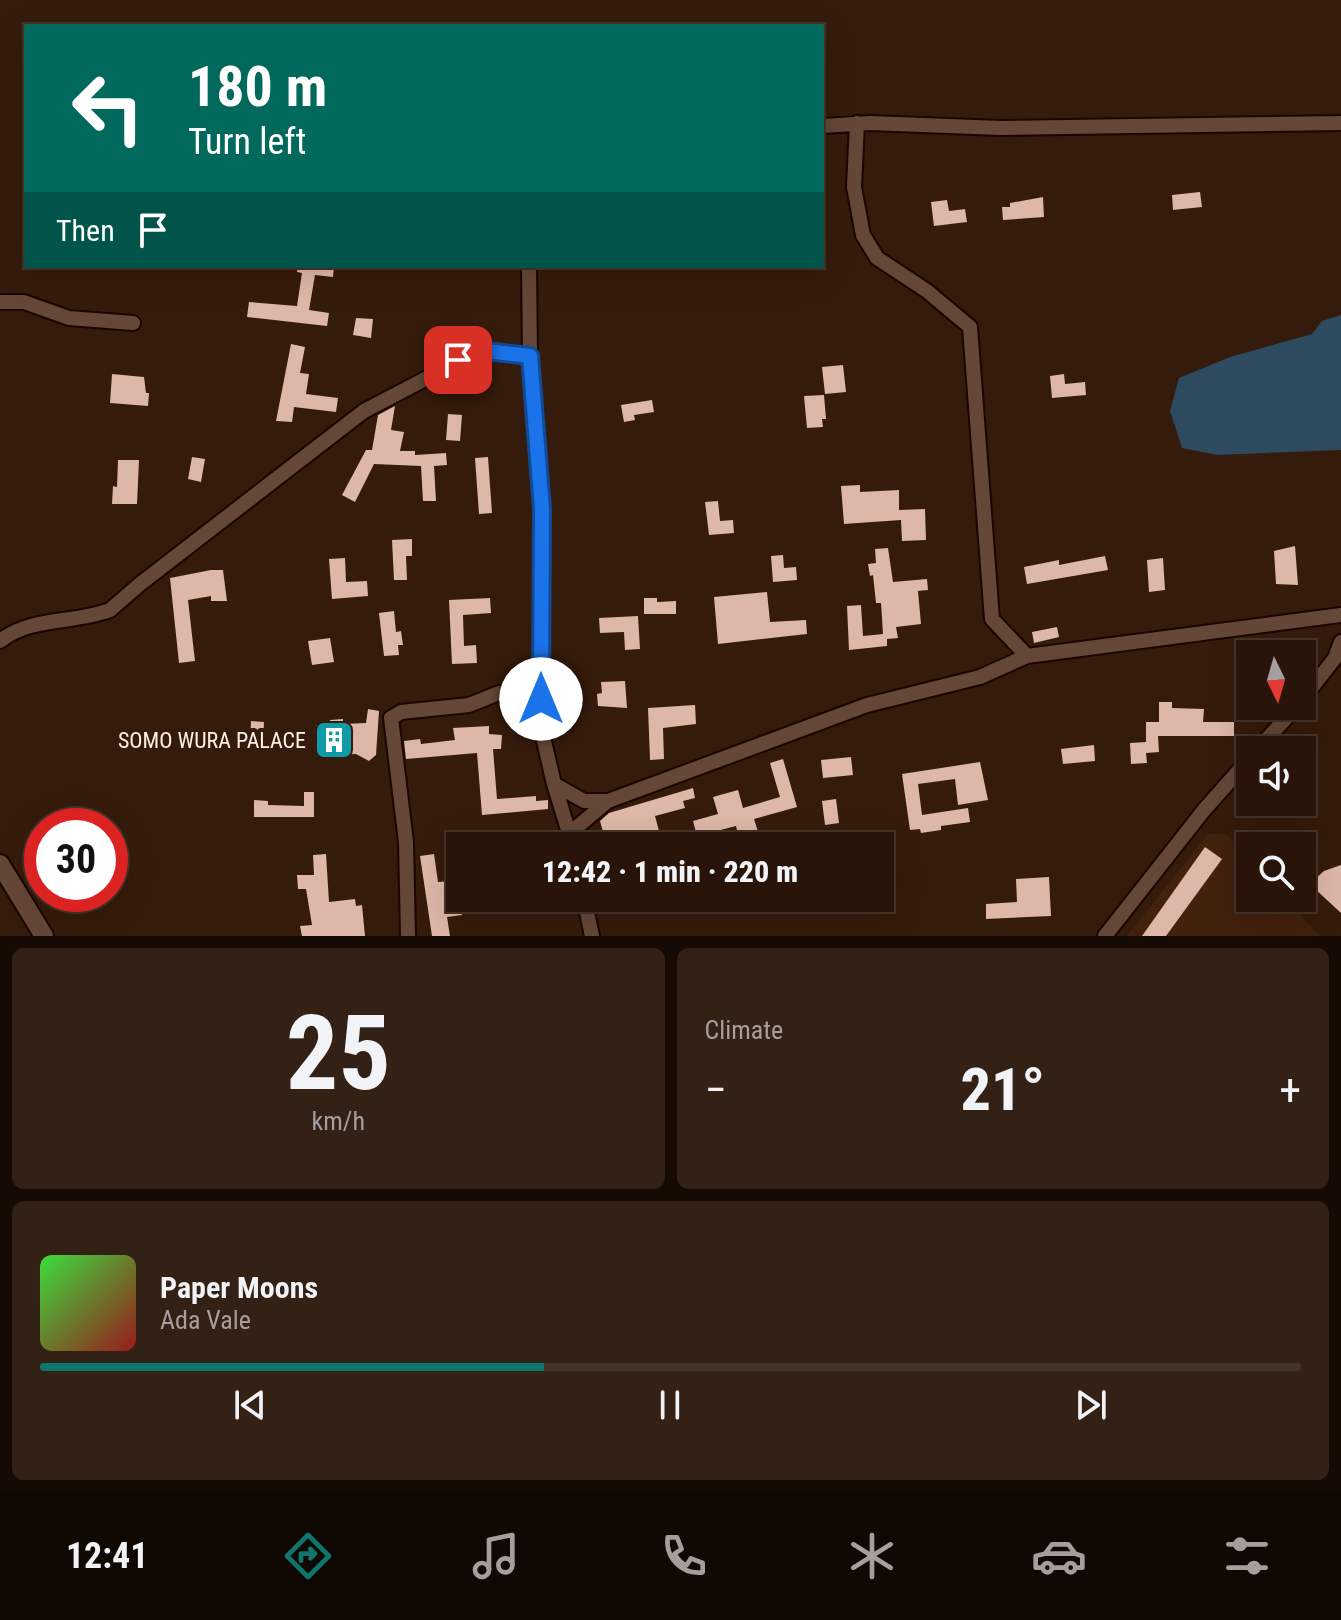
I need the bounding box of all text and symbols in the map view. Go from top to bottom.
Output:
text: 180 m [188,54,327,120]
icon: left [56,56,160,160]
text: Turn left [188,121,306,163]
icon: arrive [131,208,175,252]
text: Then [56,213,115,248]
pin [424,326,492,394]
icon: arrive [436,338,480,382]
north arrow [1236,640,1316,720]
map controls [1236,640,1316,912]
position arrow [499,657,583,741]
building icon: SOMO WURA PALACE [313,719,355,761]
place label: SOMO WURA PALACE [118,728,306,753]
button: sound [1236,736,1316,816]
speed limit sign: 30 [24,808,128,912]
button: search [1236,832,1316,912]
text: 12:42 · 1 min · 220 m [542,854,798,889]
text: 25 [286,993,391,1114]
text: Climate [705,1015,783,1045]
text: 21° [961,1054,1045,1125]
text: − [705,1064,727,1116]
text: + [1279,1064,1301,1116]
text: km/h [312,1106,365,1136]
text: Paper Moons [160,1270,318,1305]
text: Ada Vale [160,1305,251,1335]
icon: previous [228,1383,272,1427]
icon: pause [648,1383,692,1427]
icon: next [1069,1383,1113,1427]
icon: directions [280,1528,336,1584]
icon: music [468,1528,524,1584]
icon: phone [656,1528,712,1584]
icon: climate [844,1528,900,1584]
icon: car [1031,1528,1087,1584]
icon: filters [1219,1528,1275,1584]
text: 12:41 [66,1535,149,1577]

